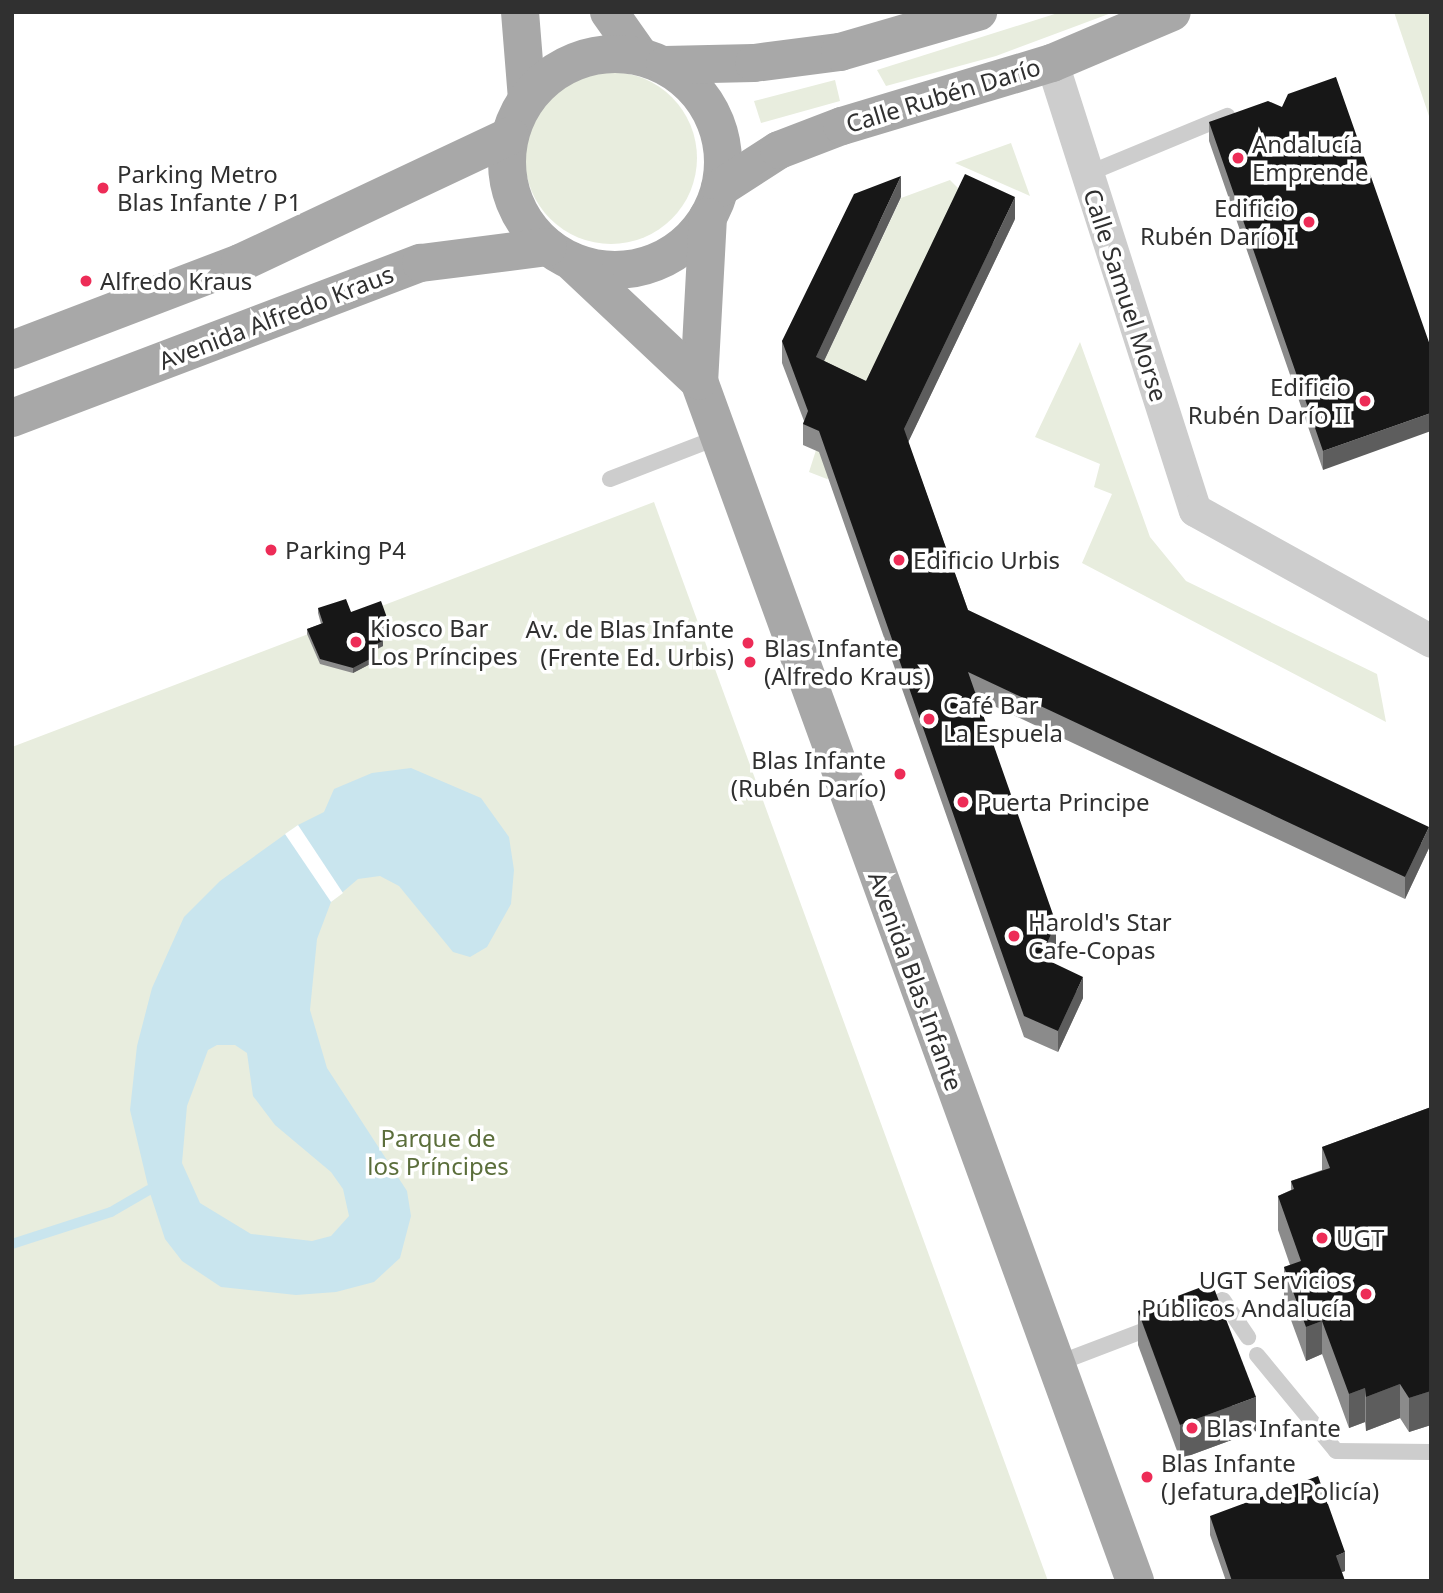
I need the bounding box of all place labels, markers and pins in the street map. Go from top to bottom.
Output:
place label: Andalucía Emprende [1252,130,1369,186]
marker: Andalucía Emprende [1230,150,1246,166]
place label: Parking Metro Blas Infante / P1 [117,160,301,216]
marker: Parking Metro Blas Infante / P1 [95,180,111,196]
place label: Edificio Rubén Darío I [1140,194,1295,250]
marker: Edificio Rubén Darío I [1301,214,1317,230]
place label: Alfredo Kraus [100,267,252,295]
marker: Alfredo Kraus [78,273,94,289]
place label: Edificio Rubén Darío II [1188,373,1351,429]
marker: Edificio Rubén Darío II [1357,393,1373,409]
place label: Parking P4 [285,536,406,564]
marker: Parking P4 [263,542,279,558]
place label: Edificio Urbis [913,546,1060,574]
marker: Edificio Urbis [891,552,907,568]
place label: Kiosco Bar Los Príncipes [370,614,518,670]
place label: Av. de Blas Infante (Frente Ed. Urbis) [526,615,734,671]
marker: Kiosco Bar Los Príncipes [348,634,364,650]
place label: Blas Infante (Alfredo Kraus) [764,634,931,690]
marker: Av. de Blas Infante (Frente Ed. Urbis) [740,635,756,651]
marker: Blas Infante (Alfredo Kraus) [742,654,758,670]
place label: Café Bar La Espuela [943,691,1063,747]
marker: Café Bar La Espuela [921,711,937,727]
place label: Blas Infante (Rubén Darío) [731,746,886,802]
marker: Blas Infante (Rubén Darío) [892,766,908,782]
place label: Puerta Principe [977,788,1150,816]
marker: Puerta Principe [955,794,971,810]
place label: Harold's Star Cafe-Copas [1028,908,1172,964]
marker: Harold's Star Cafe-Copas [1006,928,1022,944]
place label: UGT [1336,1224,1384,1252]
marker: UGT [1314,1230,1330,1246]
place label: UGT Servicios Públicos Andalucía [1141,1266,1352,1322]
marker: UGT Servicios Públicos Andalucía [1358,1286,1374,1302]
place label: Blas Infante [1206,1414,1341,1442]
marker: Blas Infante [1184,1420,1200,1436]
place label: Blas Infante (Jefatura de Policía) [1161,1449,1379,1505]
marker: Blas Infante (Jefatura de Policía) [1139,1469,1155,1485]

